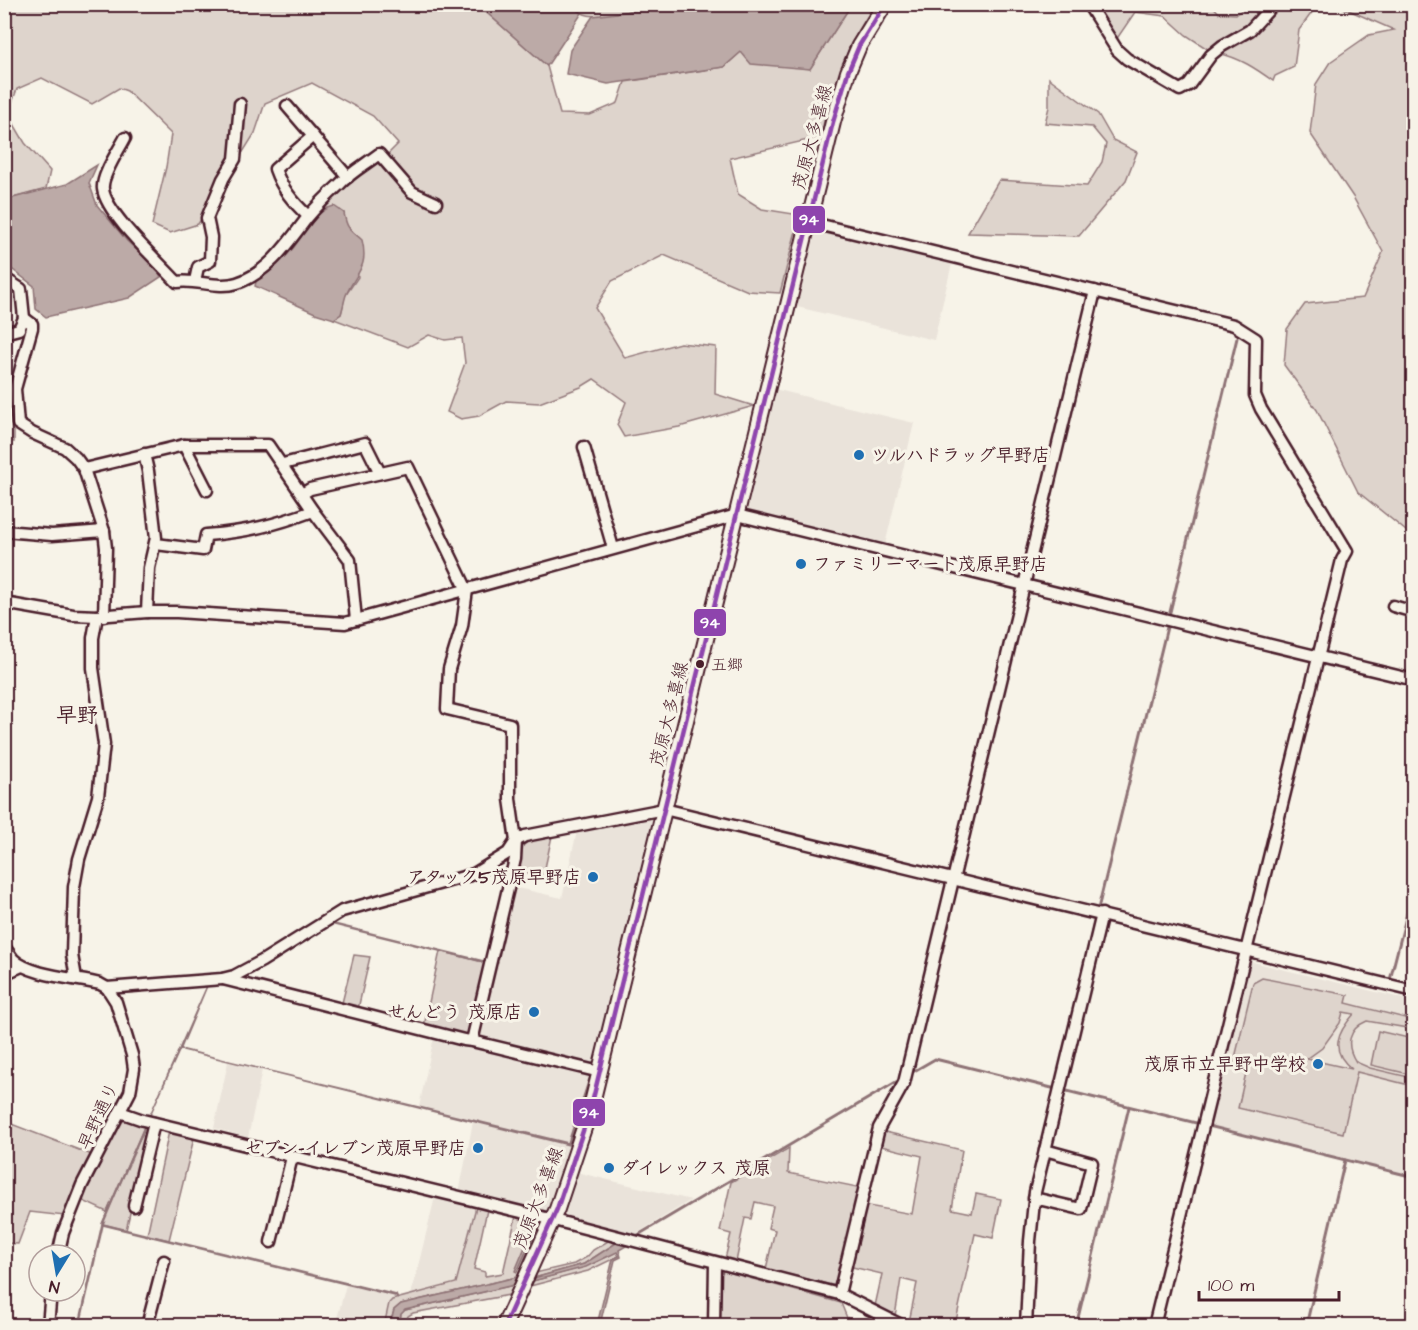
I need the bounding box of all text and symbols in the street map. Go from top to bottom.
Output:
street label: 茂原大多喜線 [786,82,839,193]
line badge: 94 [792,205,826,234]
text: 94 [799,209,819,231]
place label: ツルハドラッグ早野店 [871,443,1050,468]
marker: ツルハドラッグ早野店 [852,448,866,462]
place label: ファミリーマート茂原早野店 [813,552,1048,577]
marker: ファミリーマート茂原早野店 [794,557,808,571]
line badge: 94 [693,608,727,637]
text: 94 [700,612,720,634]
place label: 五郷 [711,654,743,676]
marker: 五郷 [694,658,706,670]
street label: 茂原大多喜線 [644,659,695,770]
district label: 早野 [56,701,98,730]
place label: アタック5茂原早野店 [407,865,581,890]
marker: アタック5茂原早野店 [586,870,600,884]
place label: せんどう 茂原店 [387,1000,522,1025]
marker: せんどう 茂原店 [527,1005,541,1019]
place label: 茂原市立早野中学校 [1144,1052,1306,1077]
marker: 茂原市立早野中学校 [1311,1057,1325,1071]
street label: 早野通り [72,1078,125,1154]
line badge: 94 [572,1098,606,1127]
text: 94 [579,1102,599,1124]
place label: セブン-イレブン茂原早野店 [244,1136,466,1161]
marker: セブン-イレブン茂原早野店 [471,1141,485,1155]
street label: 茂原大多喜線 [507,1143,569,1253]
place label: ダイレックス 茂原 [621,1156,770,1181]
marker: ダイレックス 茂原 [602,1161,616,1175]
north arrow [27,1243,87,1303]
scale bar [1199,1264,1338,1302]
text: 100 m [1208,1273,1254,1298]
text: N [47,1275,61,1298]

